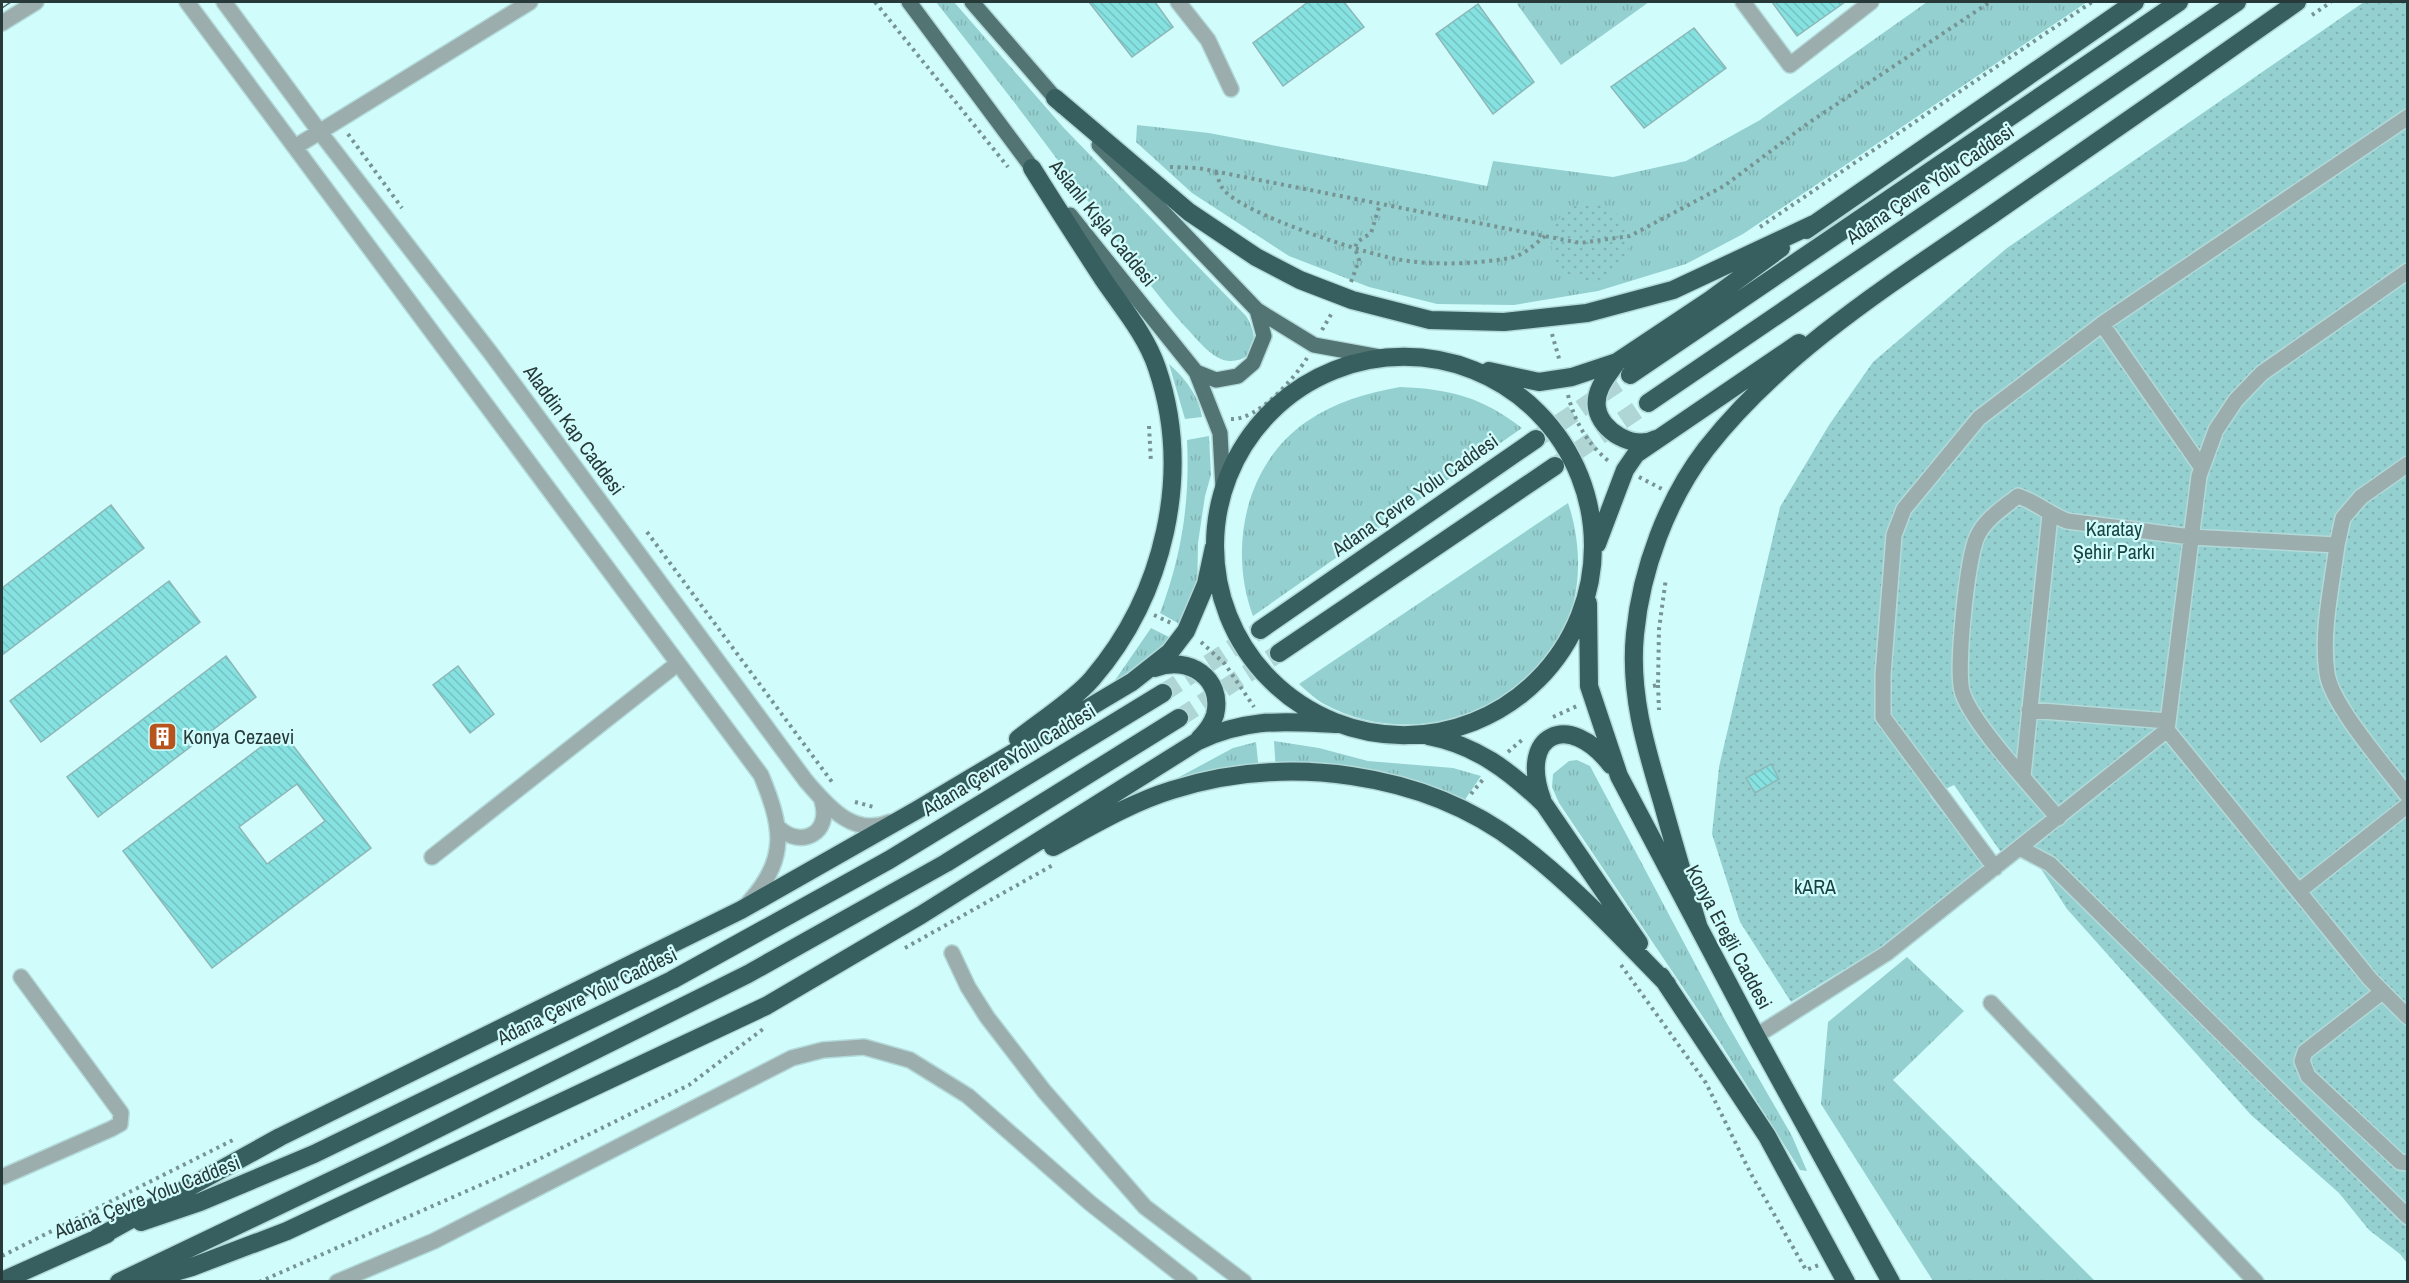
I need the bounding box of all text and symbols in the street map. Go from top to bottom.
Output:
street label: Adana Çevre Yolu Caddesi [1840,117,2019,250]
street label: Aslanlı Kışla Caddesi [1043,153,1163,292]
street label: Aladdin Kap Caddesi [517,358,631,500]
street label: Adana Çevre Yolu Caddesi [1325,427,1503,563]
park label: Karatay Şehir Parkı [2073,515,2155,565]
street label: Adana Çevre Yolu Caddesi [916,697,1100,822]
building icon: Konya Cezaevi [146,721,178,753]
place label: Konya Cezaevi [183,723,294,750]
street label: Konya Ereğli Caddesi [1680,860,1779,1014]
park label: kARA [1794,873,1836,900]
street label: Adana Çevre Yolu Caddesi [491,940,681,1051]
street label: Adana Çevre Yolu Caddesi [49,1149,244,1245]

